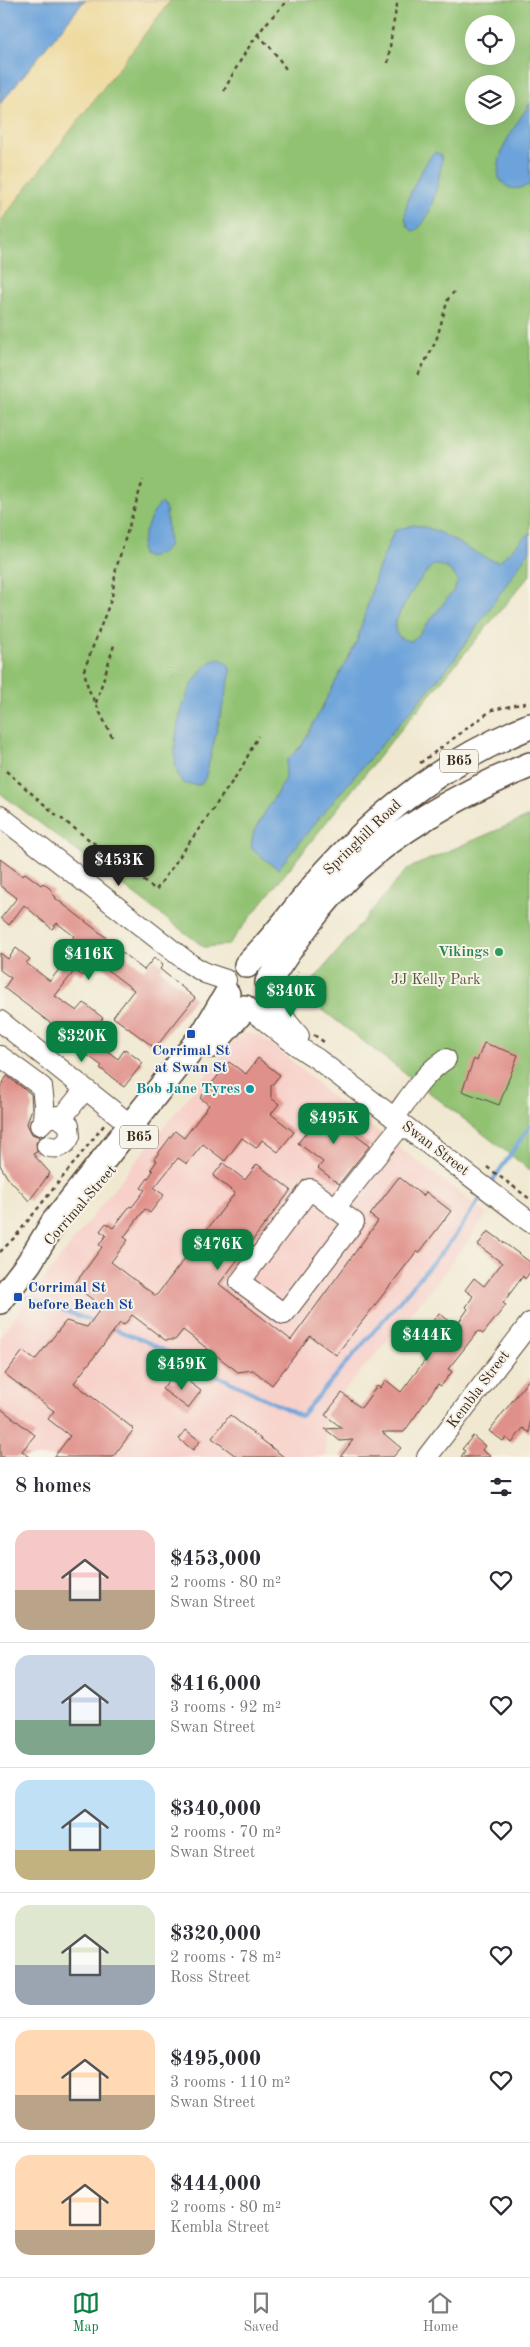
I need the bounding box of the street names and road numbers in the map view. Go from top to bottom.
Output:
road number: B65 [440,749,478,772]
street label: Springhill Road [321,797,405,879]
street label: Swan Street [399,1119,471,1179]
road number: B65 [120,1126,158,1148]
street label: Corrimal Street [42,1163,120,1249]
street label: Kembla Street [445,1348,513,1432]

